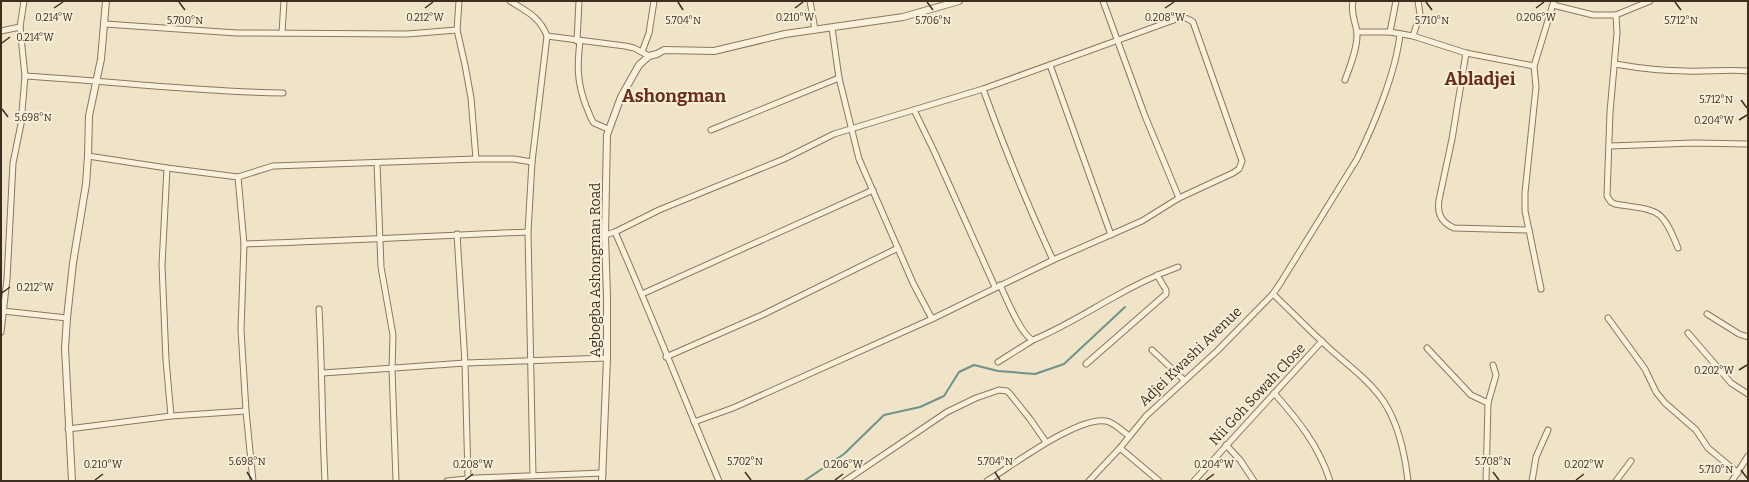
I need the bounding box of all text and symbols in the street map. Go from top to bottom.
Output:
text: 0.214°W [35,12,74,24]
text: 0.212°W [406,12,445,24]
text: 0.210°W [776,12,815,24]
text: 0.208°W [1145,12,1186,24]
text: 0.206°W [1516,12,1557,24]
text: 5.700°N [167,15,203,27]
text: 5.704°N [665,15,701,27]
text: 5.706°N [915,15,951,27]
text: 5.710°N [1415,15,1449,27]
text: 5.712°N [1664,15,1698,27]
text: 0.214°W [16,32,55,44]
district label: Abladjei [1445,68,1516,90]
district label: Ashongman [622,85,726,107]
text: 5.712°N [1699,94,1733,106]
text: 5.698°N [14,112,52,124]
text: 0.204°W [1694,115,1735,127]
street label: Agbogba Ashongman Road [587,183,604,357]
text: 0.212°W [16,282,55,294]
street label: Adjei Kwashi Avenue [1135,303,1245,410]
street label: Nii Goh Sowah Close [1206,340,1309,449]
text: 0.202°W [1694,365,1735,377]
text: 5.698°N [228,456,266,468]
text: 5.702°N [727,456,763,468]
text: 5.704°N [977,456,1013,468]
text: 5.708°N [1475,456,1511,468]
text: 0.210°W [84,459,123,471]
text: 0.208°W [453,459,494,471]
text: 0.206°W [823,459,864,471]
text: 0.204°W [1194,459,1235,471]
text: 0.202°W [1564,459,1605,471]
text: 5.710°N [1699,464,1733,476]

